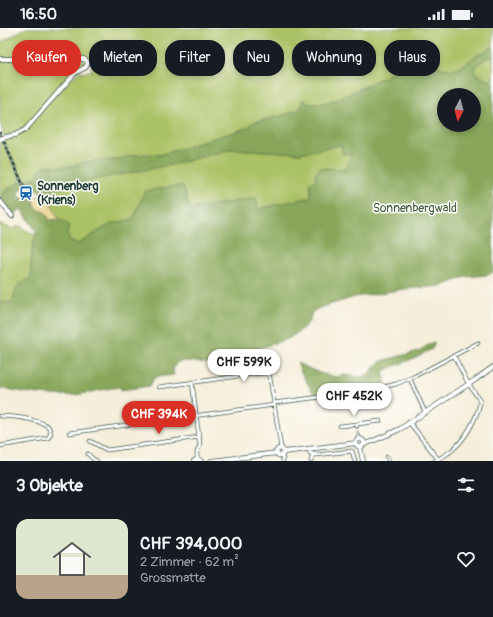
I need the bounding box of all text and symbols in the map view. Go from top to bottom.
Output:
text: 16:50 [20,5,57,24]
chip: Kaufen [12,40,81,76]
chip: Mieten [89,40,157,76]
chip: Filter [165,40,225,76]
chip: Neu [233,40,284,76]
chip: Wohnung [292,40,376,76]
chip: Haus [384,40,440,76]
north arrow [437,88,481,132]
map controls [437,88,481,132]
place label: Sonnenberg (Kriens) [37,179,99,208]
station icon: Sonnenberg (Kriens) [18,185,34,201]
park label: Sonnenbergwald [373,201,457,216]
pin: CHF 599K [203,349,285,383]
text: CHF 599K [216,354,272,370]
pin: CHF 452K [313,383,395,417]
text: CHF 452K [326,388,382,404]
pin: CHF 394K [118,401,200,435]
text: CHF 394K [131,406,187,422]
icon: filters [455,474,477,496]
text: 3 Objekte [16,475,83,496]
text: CHF 394,000 [140,533,242,554]
icon: home [48,535,96,583]
icon: heart [455,548,477,570]
text: 2 Zimmer · 62 m² [140,554,239,570]
text: Grossmatte [140,570,206,586]

